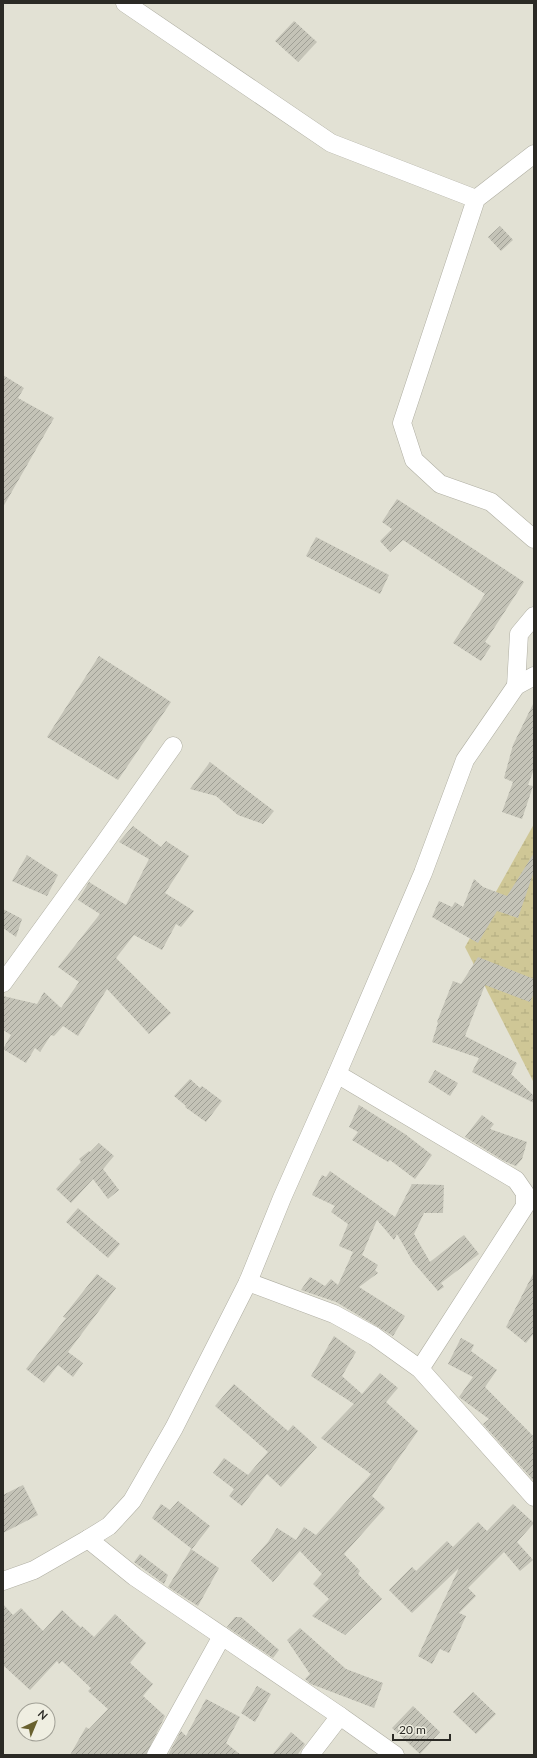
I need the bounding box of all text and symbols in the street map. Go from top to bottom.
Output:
north arrow [16,1702,56,1742]
text: N [36,1707,51,1722]
scale bar [393,1716,450,1742]
text: 20 m [399,1722,426,1737]

